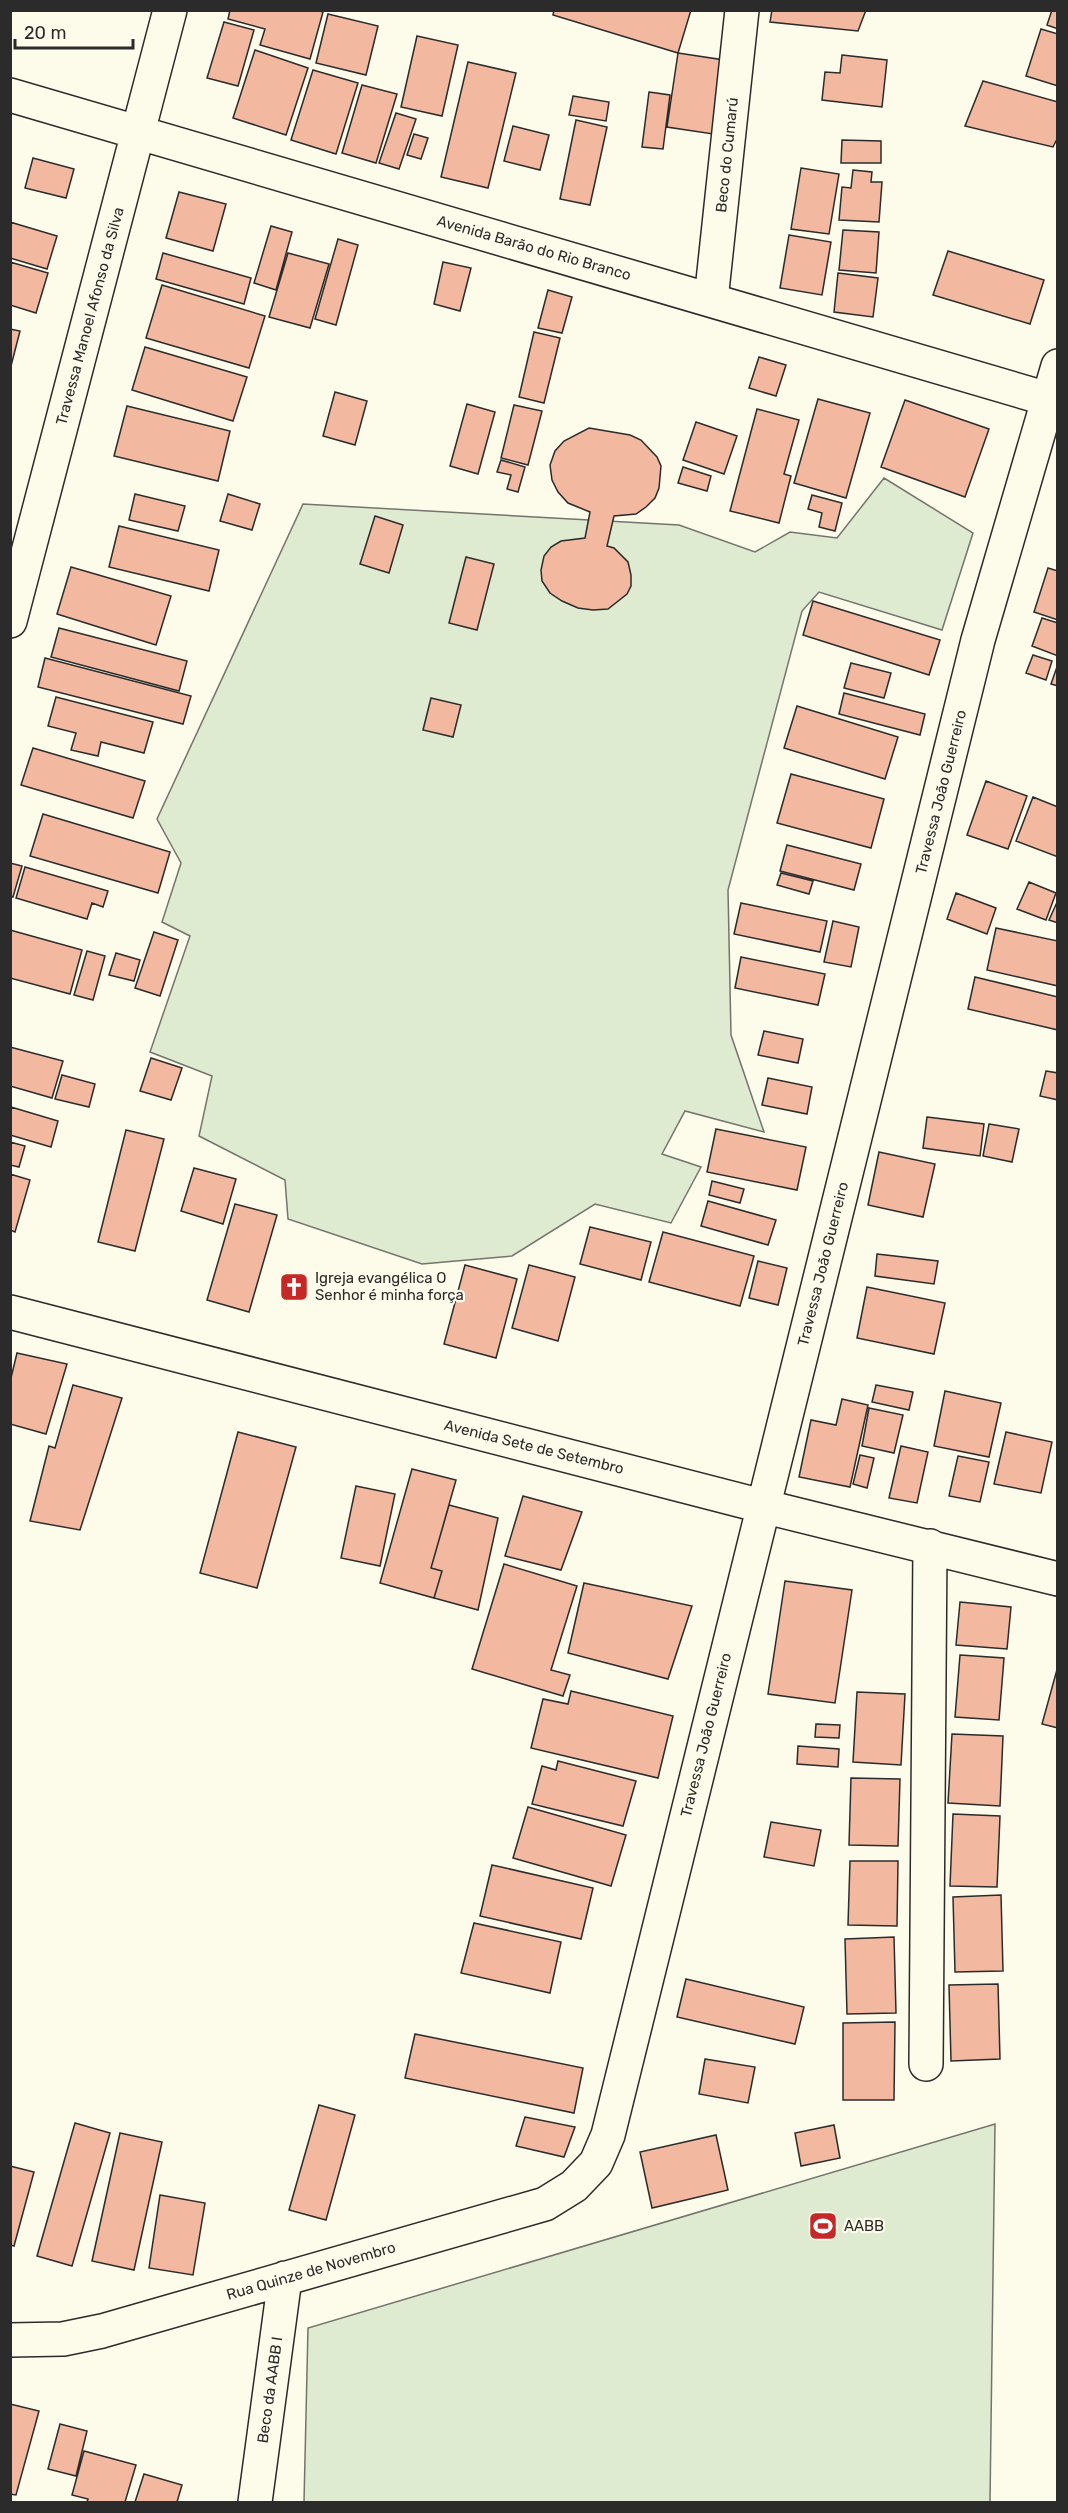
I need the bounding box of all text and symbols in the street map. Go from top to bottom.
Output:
scale bar [15,12,134,50]
text: 20 m [24,22,66,44]
street label: Beco do Cumarú [712,97,742,213]
street label: Travessa Manoel Afonso da Silva [52,205,128,427]
street label: Avenida Barão do Rio Branco [435,212,633,284]
street label: Travessa João Guerreiro [912,708,970,876]
street label: Travessa João Guerreiro [794,1180,852,1348]
place label: Igreja evangélica O Senhor é minha força [315,1269,464,1304]
church icon: Igreja evangélica O Senhor é minha força [278,1271,310,1303]
street label: Avenida Sete de Setembro [442,1416,626,1478]
street label: Travessa João Guerreiro [677,1651,735,1819]
sports icon: AABB [807,2210,839,2242]
place label: AABB [844,2217,884,2235]
street label: Rua Quinze de Novembro [224,2238,398,2304]
street label: Beco da AABB I [254,2336,286,2444]

